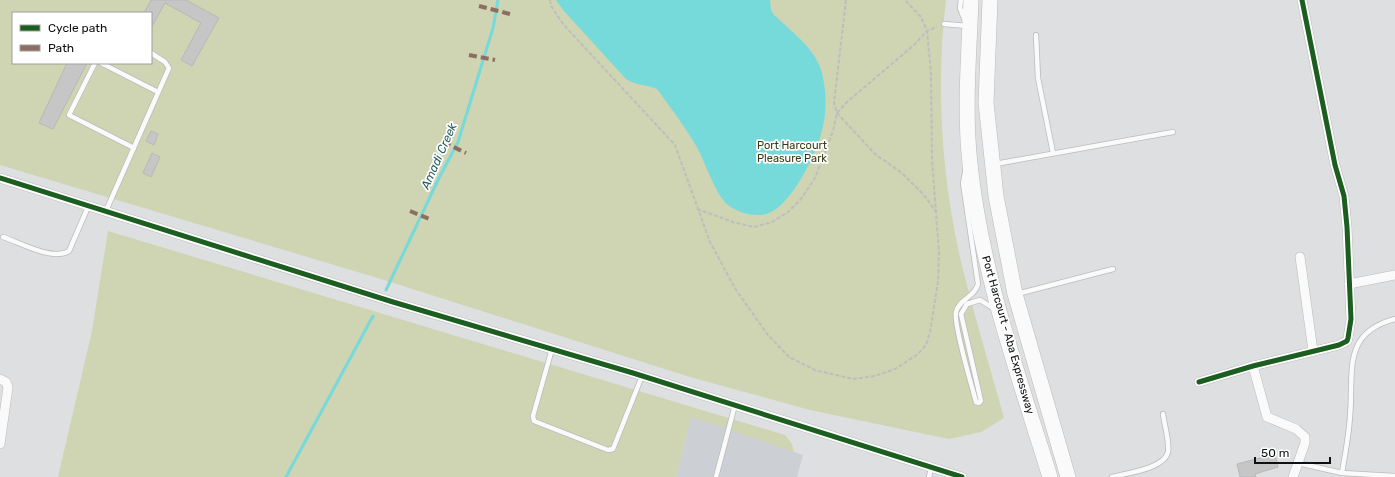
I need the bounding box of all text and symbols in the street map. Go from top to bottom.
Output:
legend [12,12,152,64]
text: Cycle path [48,21,107,35]
text: Path [48,41,74,55]
water label: Amadi Creek [418,120,460,192]
park label: Port Harcourt Pleasure Park [757,139,828,165]
street label: Port Harcourt - Aba Expressway [979,254,1037,416]
scale bar [1255,439,1330,465]
text: 50 m [1261,446,1289,460]

